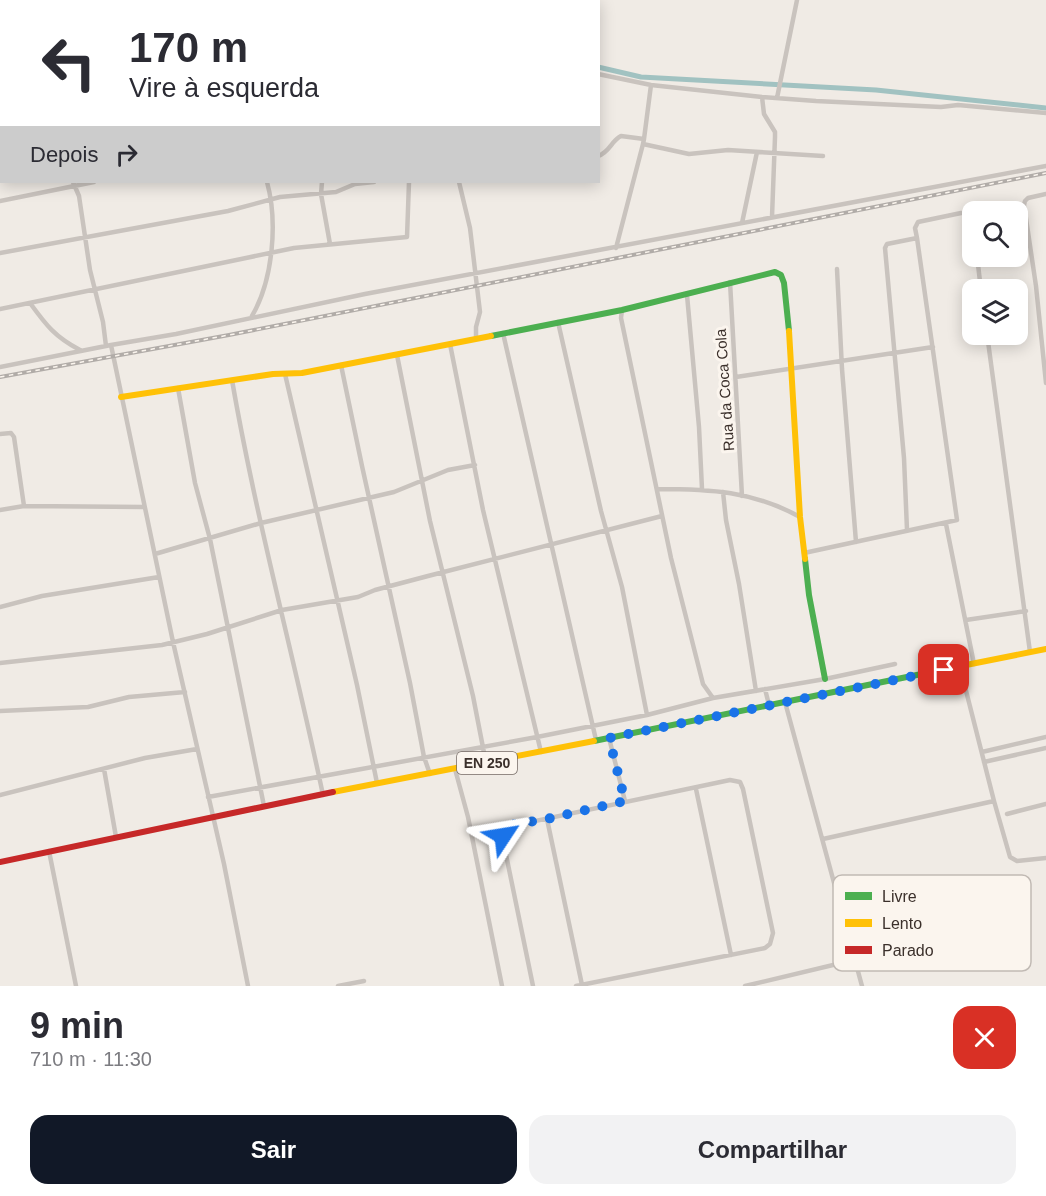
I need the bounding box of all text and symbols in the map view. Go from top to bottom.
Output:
icon: left [30,24,108,102]
text: 170 m [129,24,248,71]
text: Vire à esquerda [129,73,319,103]
icon: right [110,138,143,171]
text: Depois [30,142,98,167]
map controls [962,201,1028,345]
button: search [962,201,1028,267]
button: layers [962,279,1028,345]
street label: Rua da Coca Cola [712,328,737,452]
pin [918,644,969,695]
icon: arrive [927,653,960,686]
road number: EN 250 [457,752,517,774]
position arrow [471,804,535,868]
legend [833,875,1031,971]
text: Livre [882,888,917,905]
text: Lento [882,915,922,932]
text: Parado [882,942,934,959]
text: 9 min [30,1005,124,1046]
button: close [953,1006,1016,1069]
text: 710 m · 11:30 [30,1048,152,1070]
button: Sair [30,1115,517,1184]
button: Compartilhar [529,1115,1016,1184]

